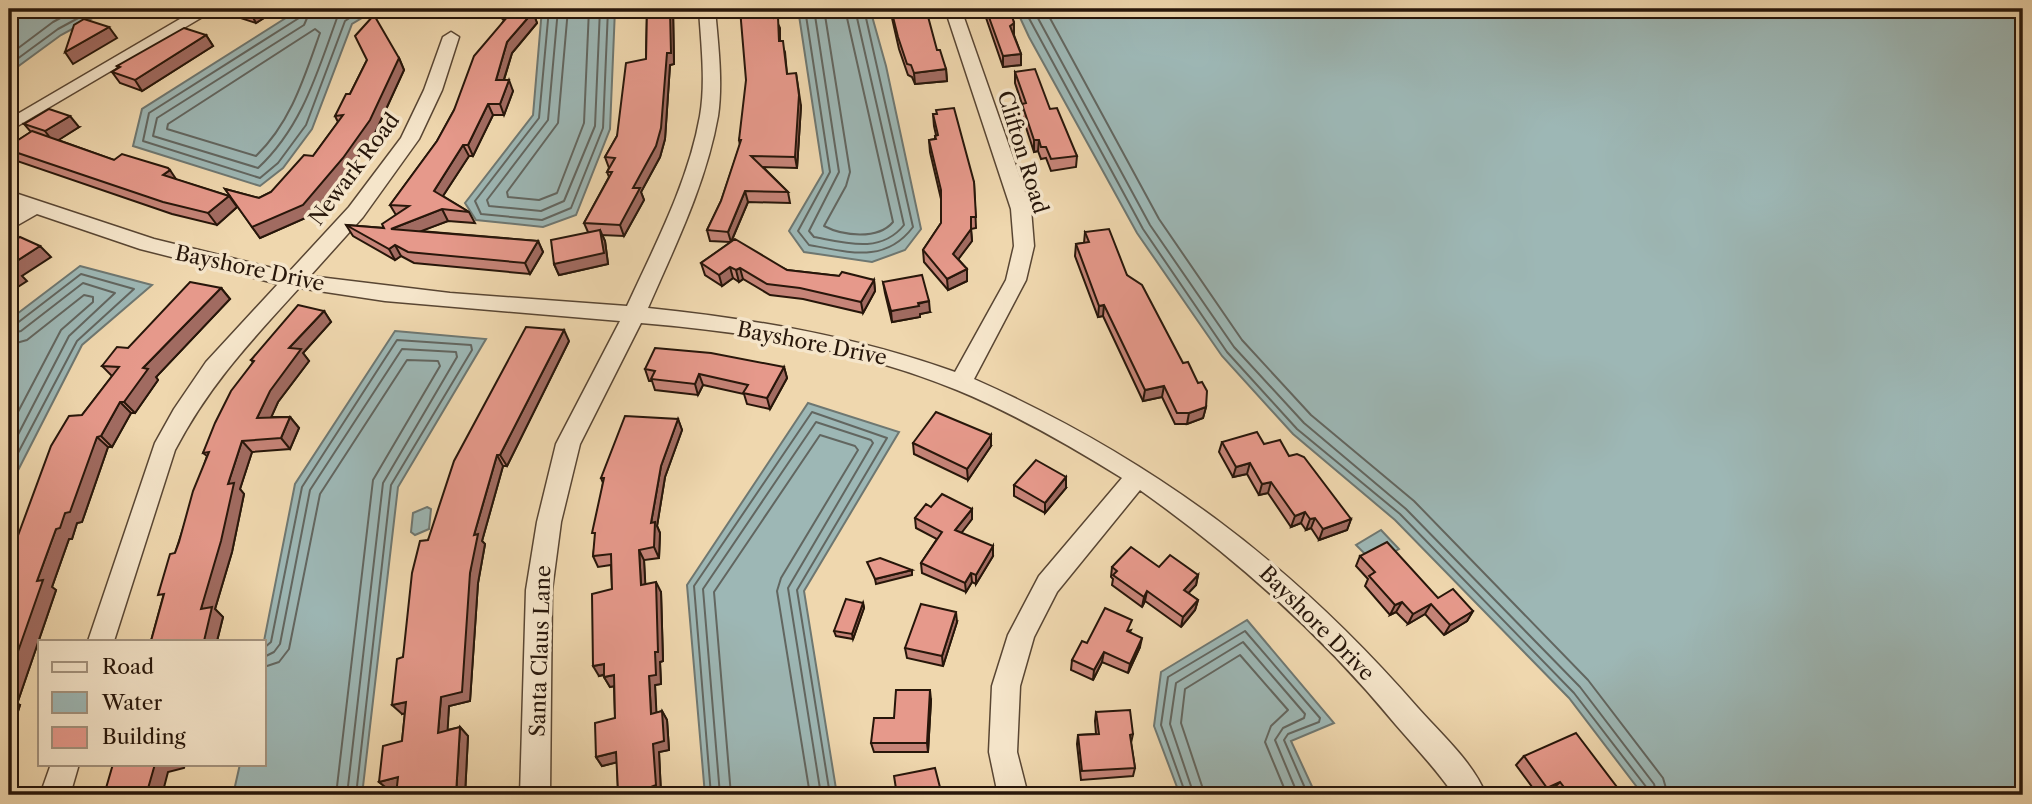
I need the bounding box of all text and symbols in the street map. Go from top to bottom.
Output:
street label: Clifton Road [992,88,1054,217]
street label: Newark Road [304,108,404,230]
street label: Bayshore Drive [173,240,327,296]
street label: Bayshore Drive [735,316,889,370]
street label: Bayshore Drive [1254,560,1380,686]
street label: Santa Claus Lane [525,565,555,737]
legend [38,640,266,766]
text: Road [102,654,154,679]
text: Water [101,690,162,715]
text: Building [102,724,187,749]

